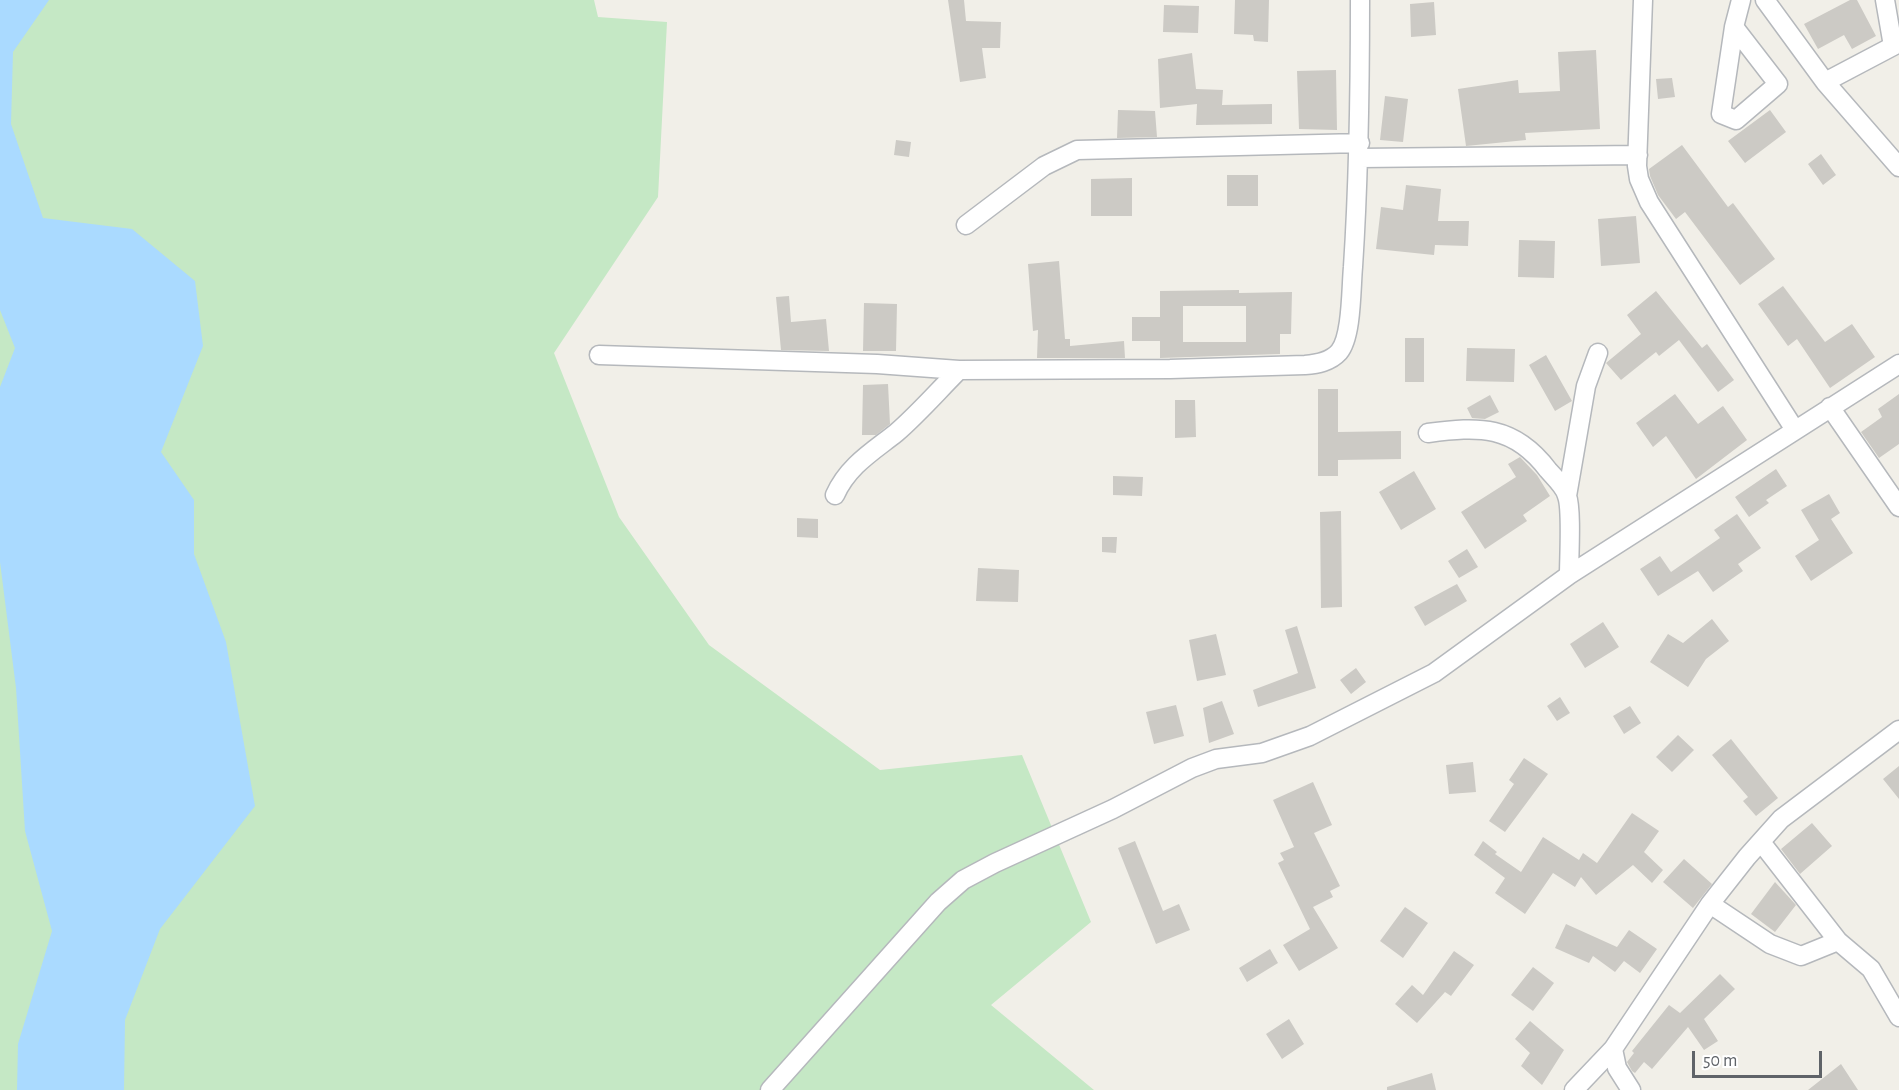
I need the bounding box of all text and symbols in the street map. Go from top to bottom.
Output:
scale bar [1695,1039,1826,1077]
text: 50 m [1703,1052,1737,1070]

